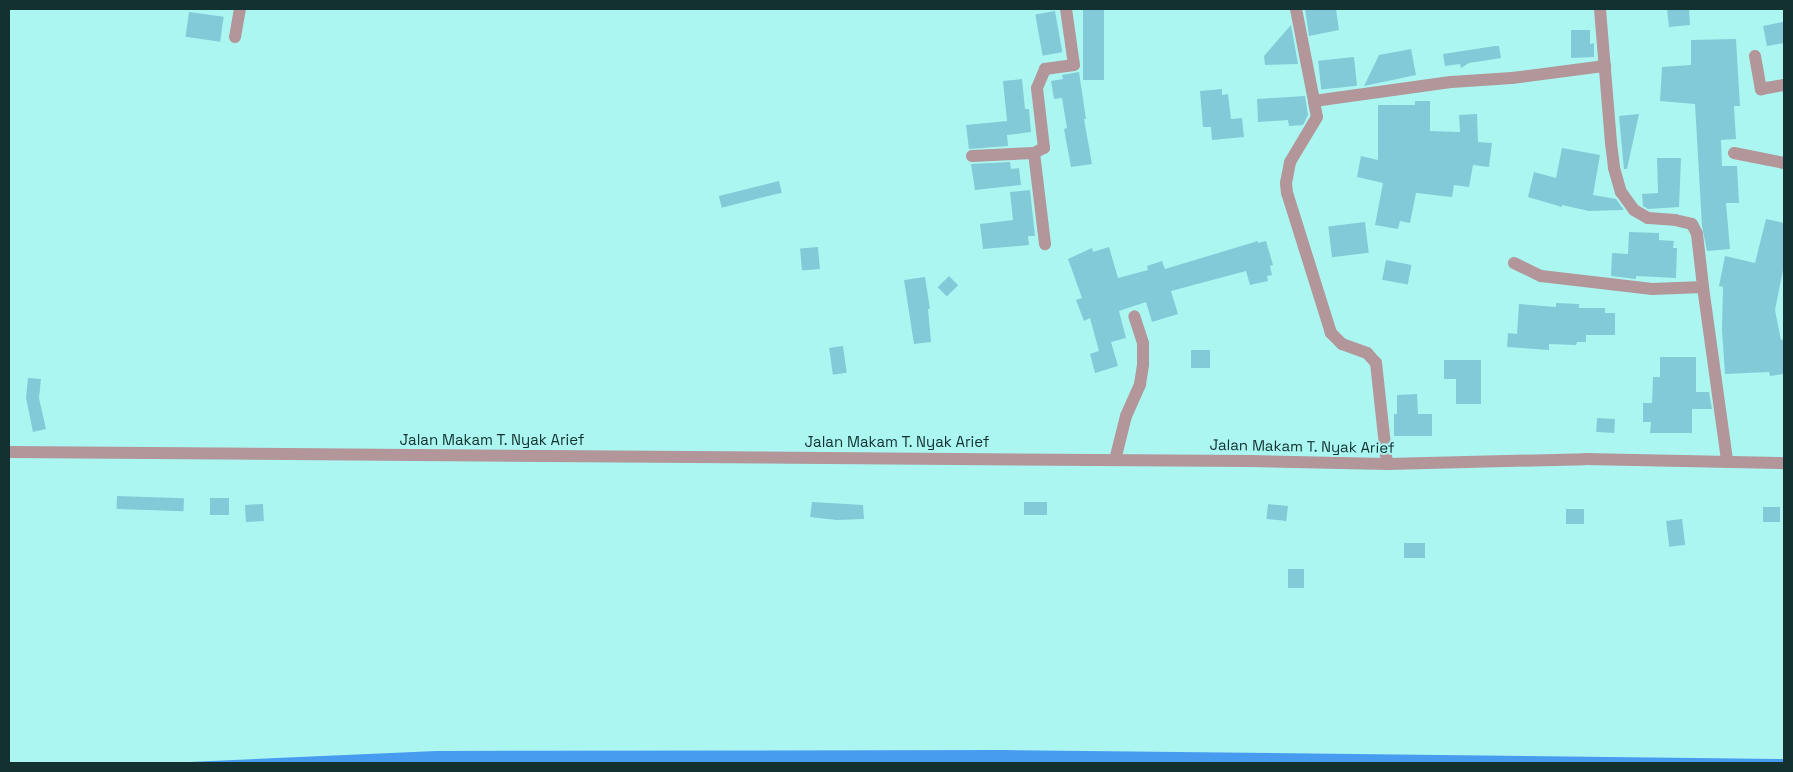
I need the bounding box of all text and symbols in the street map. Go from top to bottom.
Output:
street label: Jalan Makam T. Nyak Arief [399,431,585,449]
street label: Jalan Makam T. Nyak Arief [804,433,990,451]
street label: Jalan Makam T. Nyak Arief [1209,435,1395,457]

